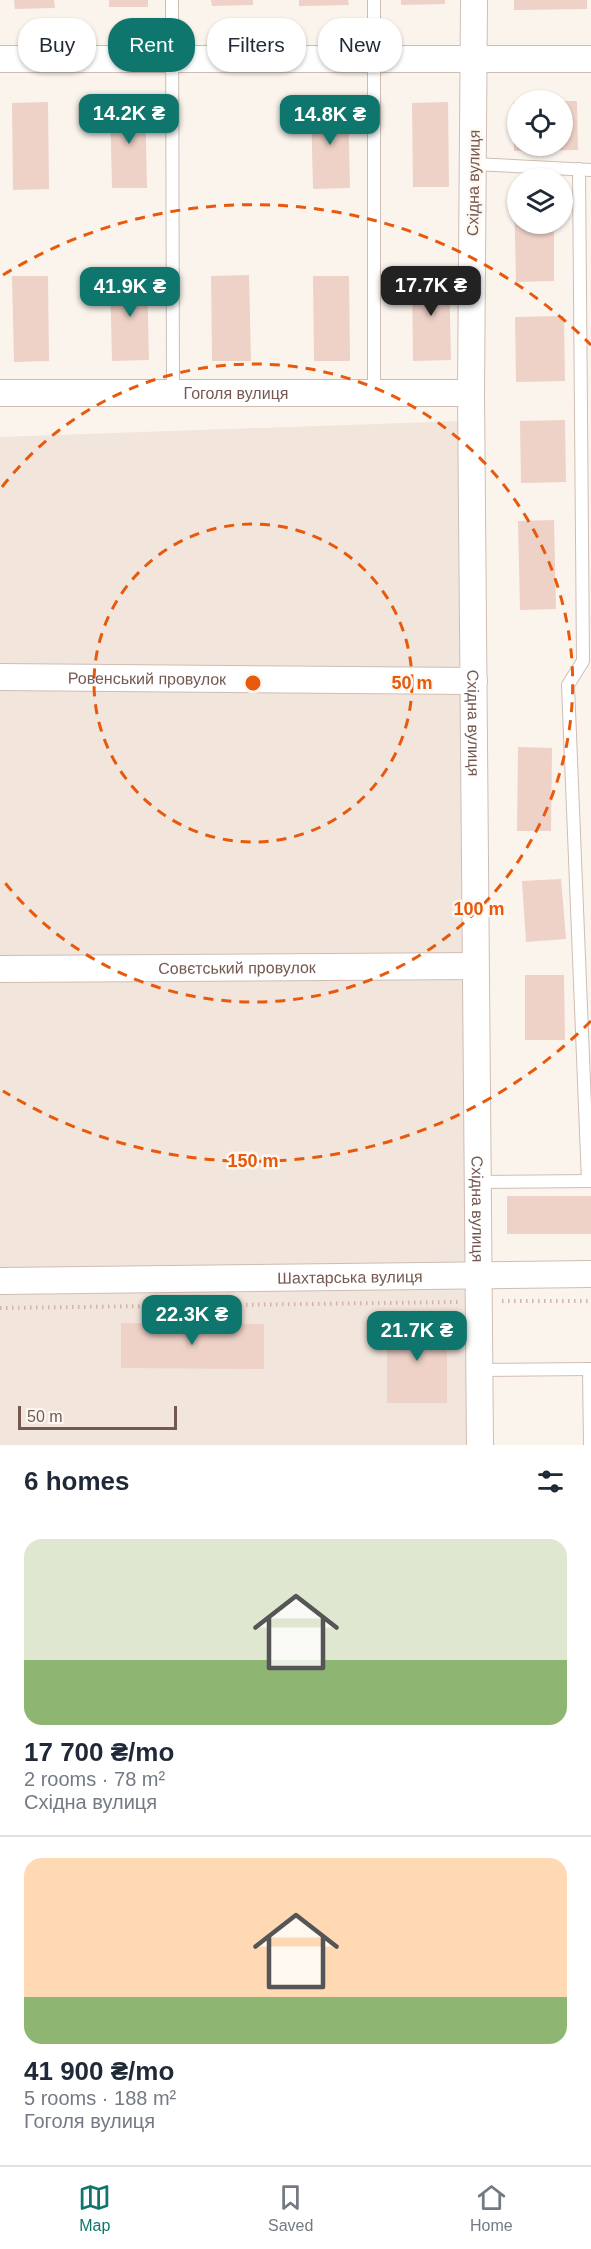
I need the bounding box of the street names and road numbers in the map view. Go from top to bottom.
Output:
street label: Східна вулиця [464,130,483,236]
street label: Гоголя вулиця [184,385,288,402]
street label: Ровенський провулок [68,670,227,688]
street label: Східна вулиця [464,670,482,776]
street label: Совєтський провулок [158,959,317,977]
street label: Східна вулиця [469,1156,486,1262]
street label: Шахтарська вулиця [277,1268,423,1287]

